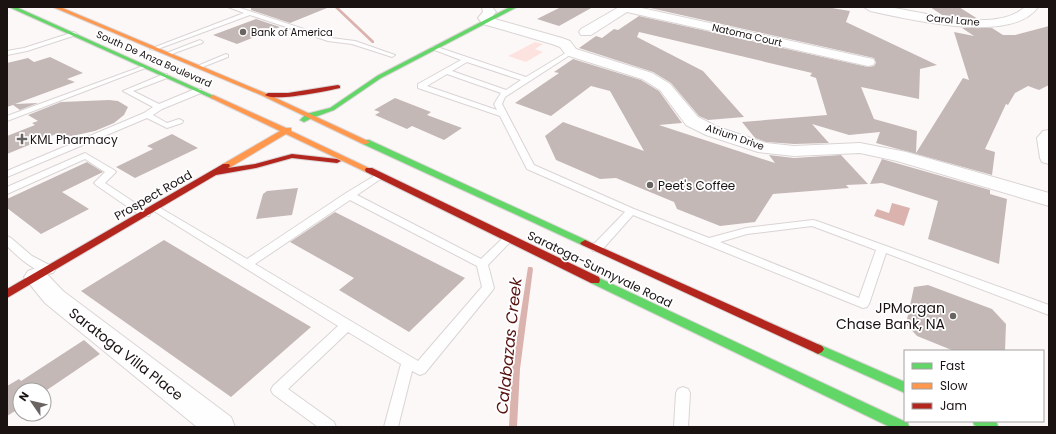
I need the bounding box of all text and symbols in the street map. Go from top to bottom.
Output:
street label: Carol Lane [926,10,980,30]
street label: Natoma Court [711,20,784,50]
place label: Bank of America [251,25,333,40]
street label: South De Anza Boulevard [94,27,214,91]
marker: Bank of America [238,27,248,37]
street label: Atrium Drive [704,120,766,154]
place label: KML Pharmacy [30,131,118,148]
marker: KML Pharmacy [17,134,27,144]
street label: Prospect Road [111,166,195,224]
place label: Peet's Coffee [658,177,735,194]
marker: Peet's Coffee [645,180,655,190]
street label: Saratoga-Sunnyvale Road [525,226,675,312]
water label: Calabazas Creek [490,276,528,415]
place label: JPMorgan Chase Bank, NA [836,298,945,334]
street label: Saratoga Villa Place [65,303,188,405]
marker: JPMorgan Chase Bank, NA [948,311,958,321]
legend [904,350,1044,422]
text: Fast [940,357,965,374]
text: Slow [940,377,968,394]
north arrow [12,382,52,422]
text: N [15,389,33,404]
text: Jam [940,397,967,414]

